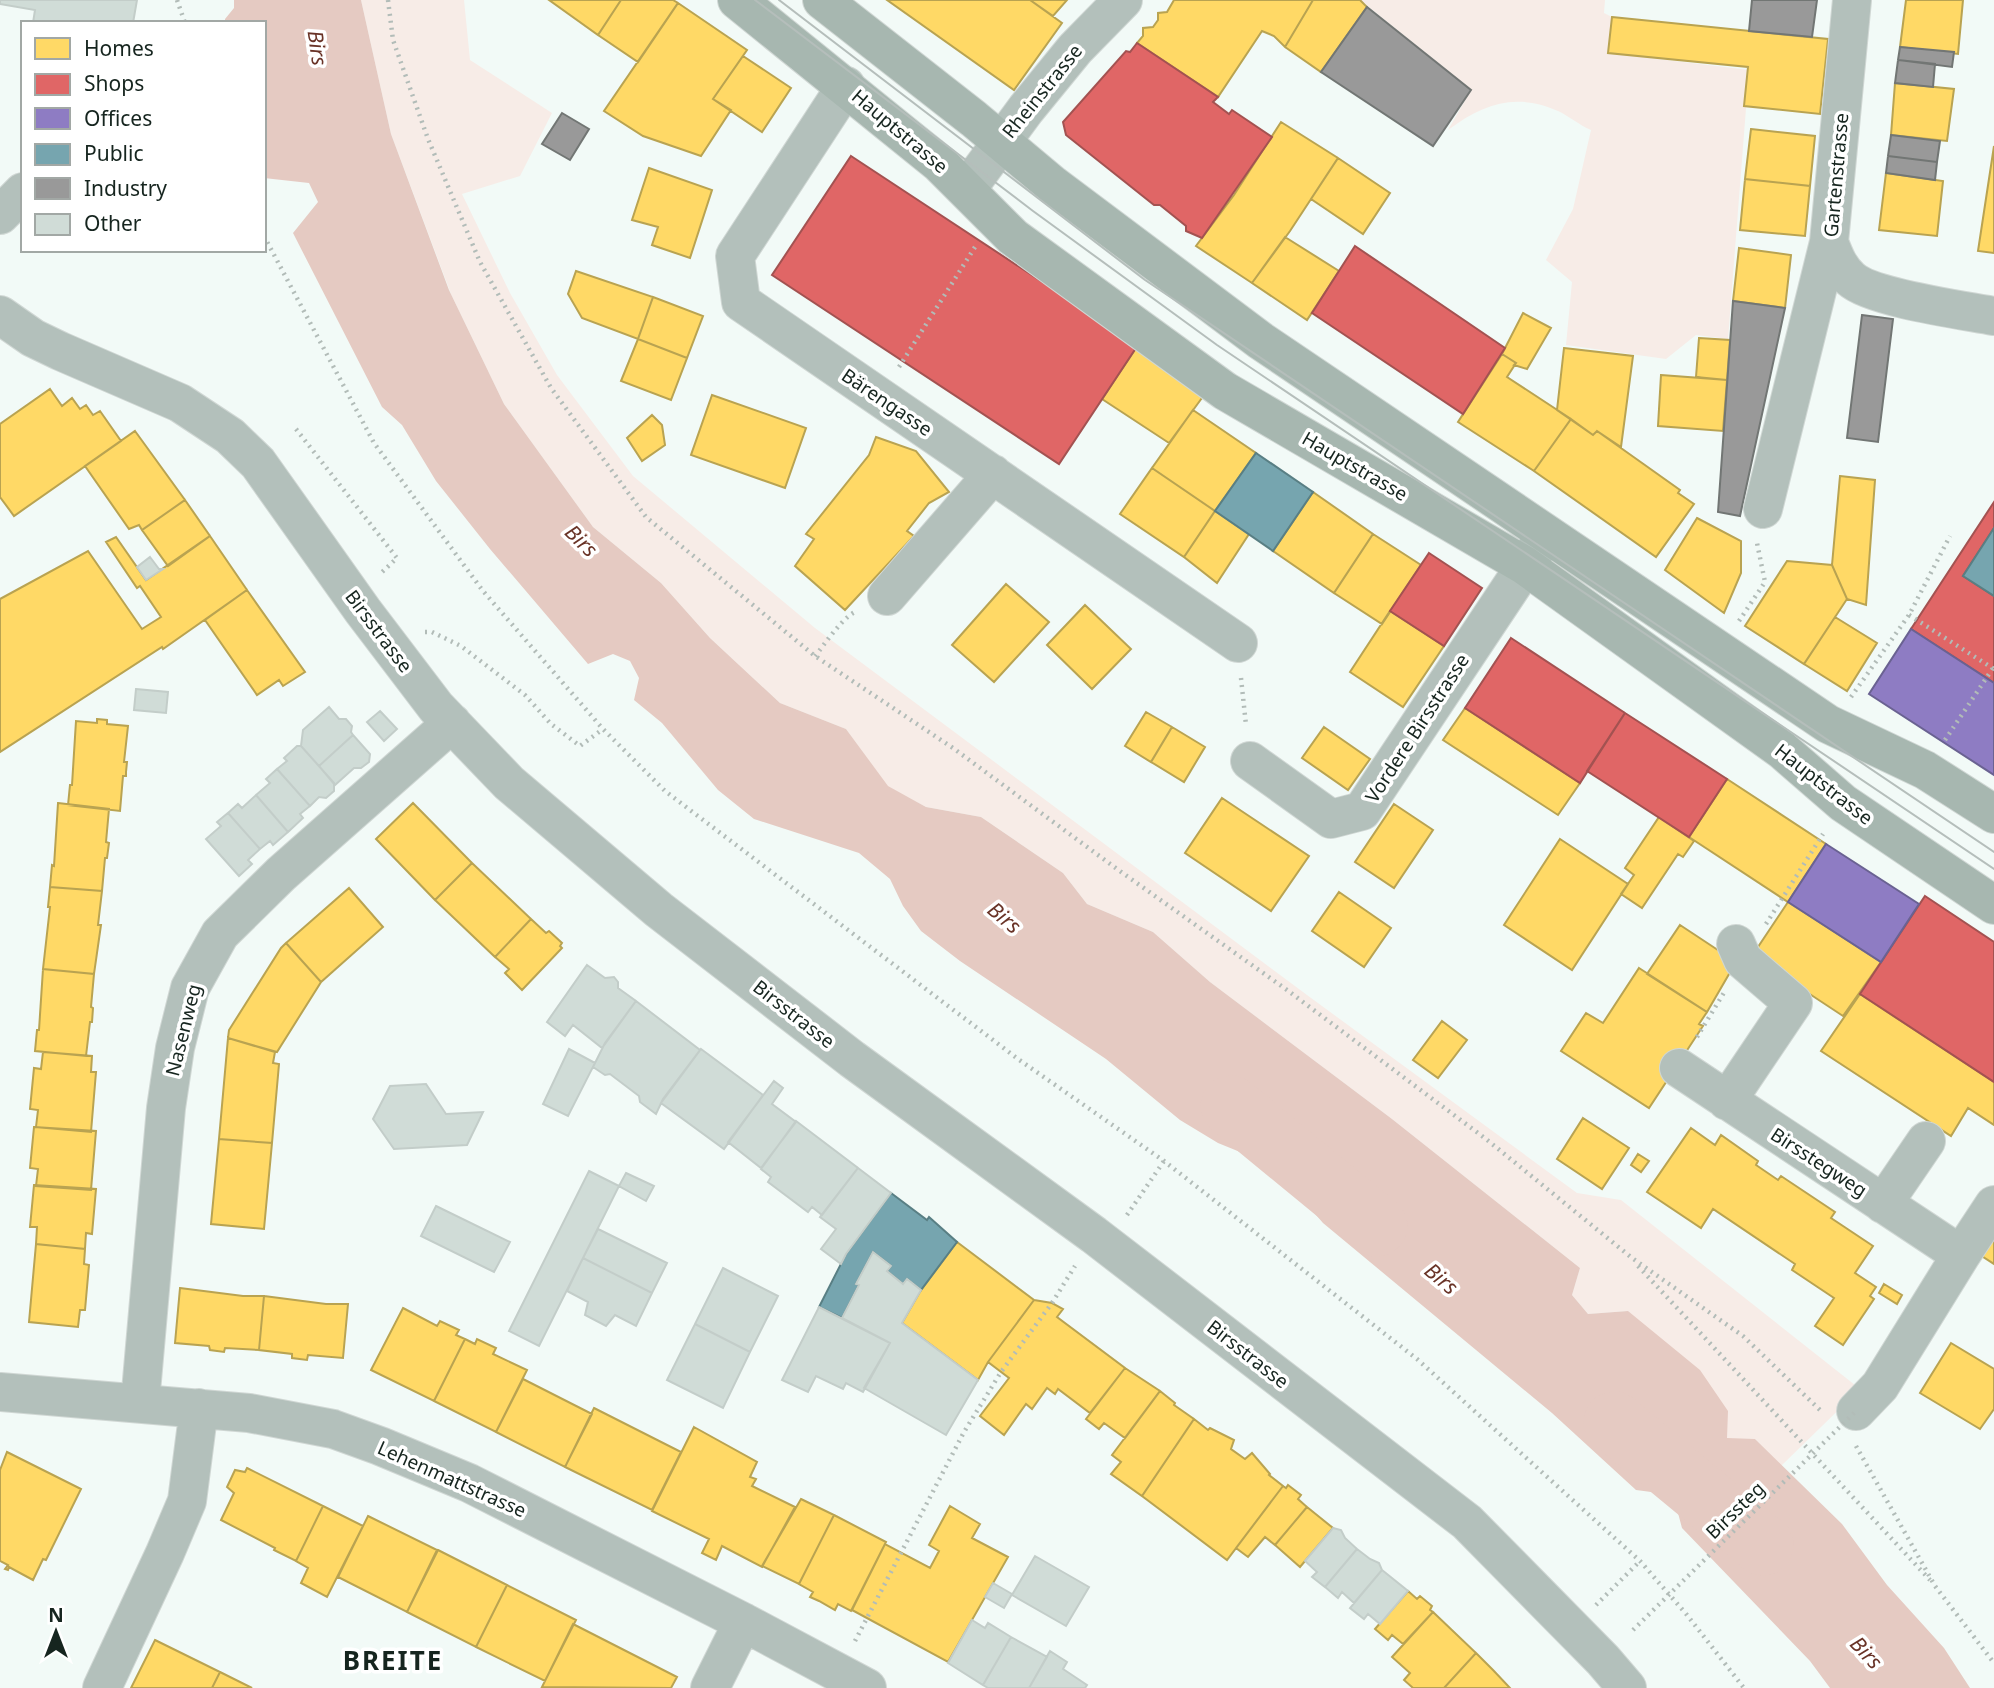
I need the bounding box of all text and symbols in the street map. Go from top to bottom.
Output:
legend [21,21,266,252]
water label: Birs [302,28,334,67]
text: Homes [84,34,154,62]
street label: Rheinstrasse [996,39,1088,143]
text: Shops [84,69,144,97]
street label: Hauptstrasse [846,83,954,179]
text: Offices [84,104,152,132]
street label: Gartenstrasse [1818,112,1854,238]
text: Public [84,139,144,167]
text: Industry [84,174,167,202]
text: Other [84,209,142,237]
street label: Bärengasse [837,362,937,442]
street label: Hauptstrasse [1297,425,1413,507]
water label: Birs [559,518,604,563]
street label: Birsstrasse [339,584,419,678]
street label: Vordere Birsstrasse [1359,648,1475,808]
street label: Hauptstrasse [1769,737,1879,831]
water label: Birs [982,895,1027,939]
street label: Birsstrasse [748,974,840,1054]
street label: Nasenweg [159,981,207,1079]
street label: Birsstegweg [1766,1121,1872,1203]
water label: Birs [1419,1256,1464,1300]
street label: Birsstrasse [1202,1314,1294,1394]
street label: Lehenmattstrasse [374,1435,530,1523]
street label: Birssteg [1700,1475,1770,1545]
north arrow [21,1597,91,1667]
text: N [48,1602,64,1628]
water label: Birs [1844,1630,1889,1675]
district label: BREITE [343,1642,443,1678]

